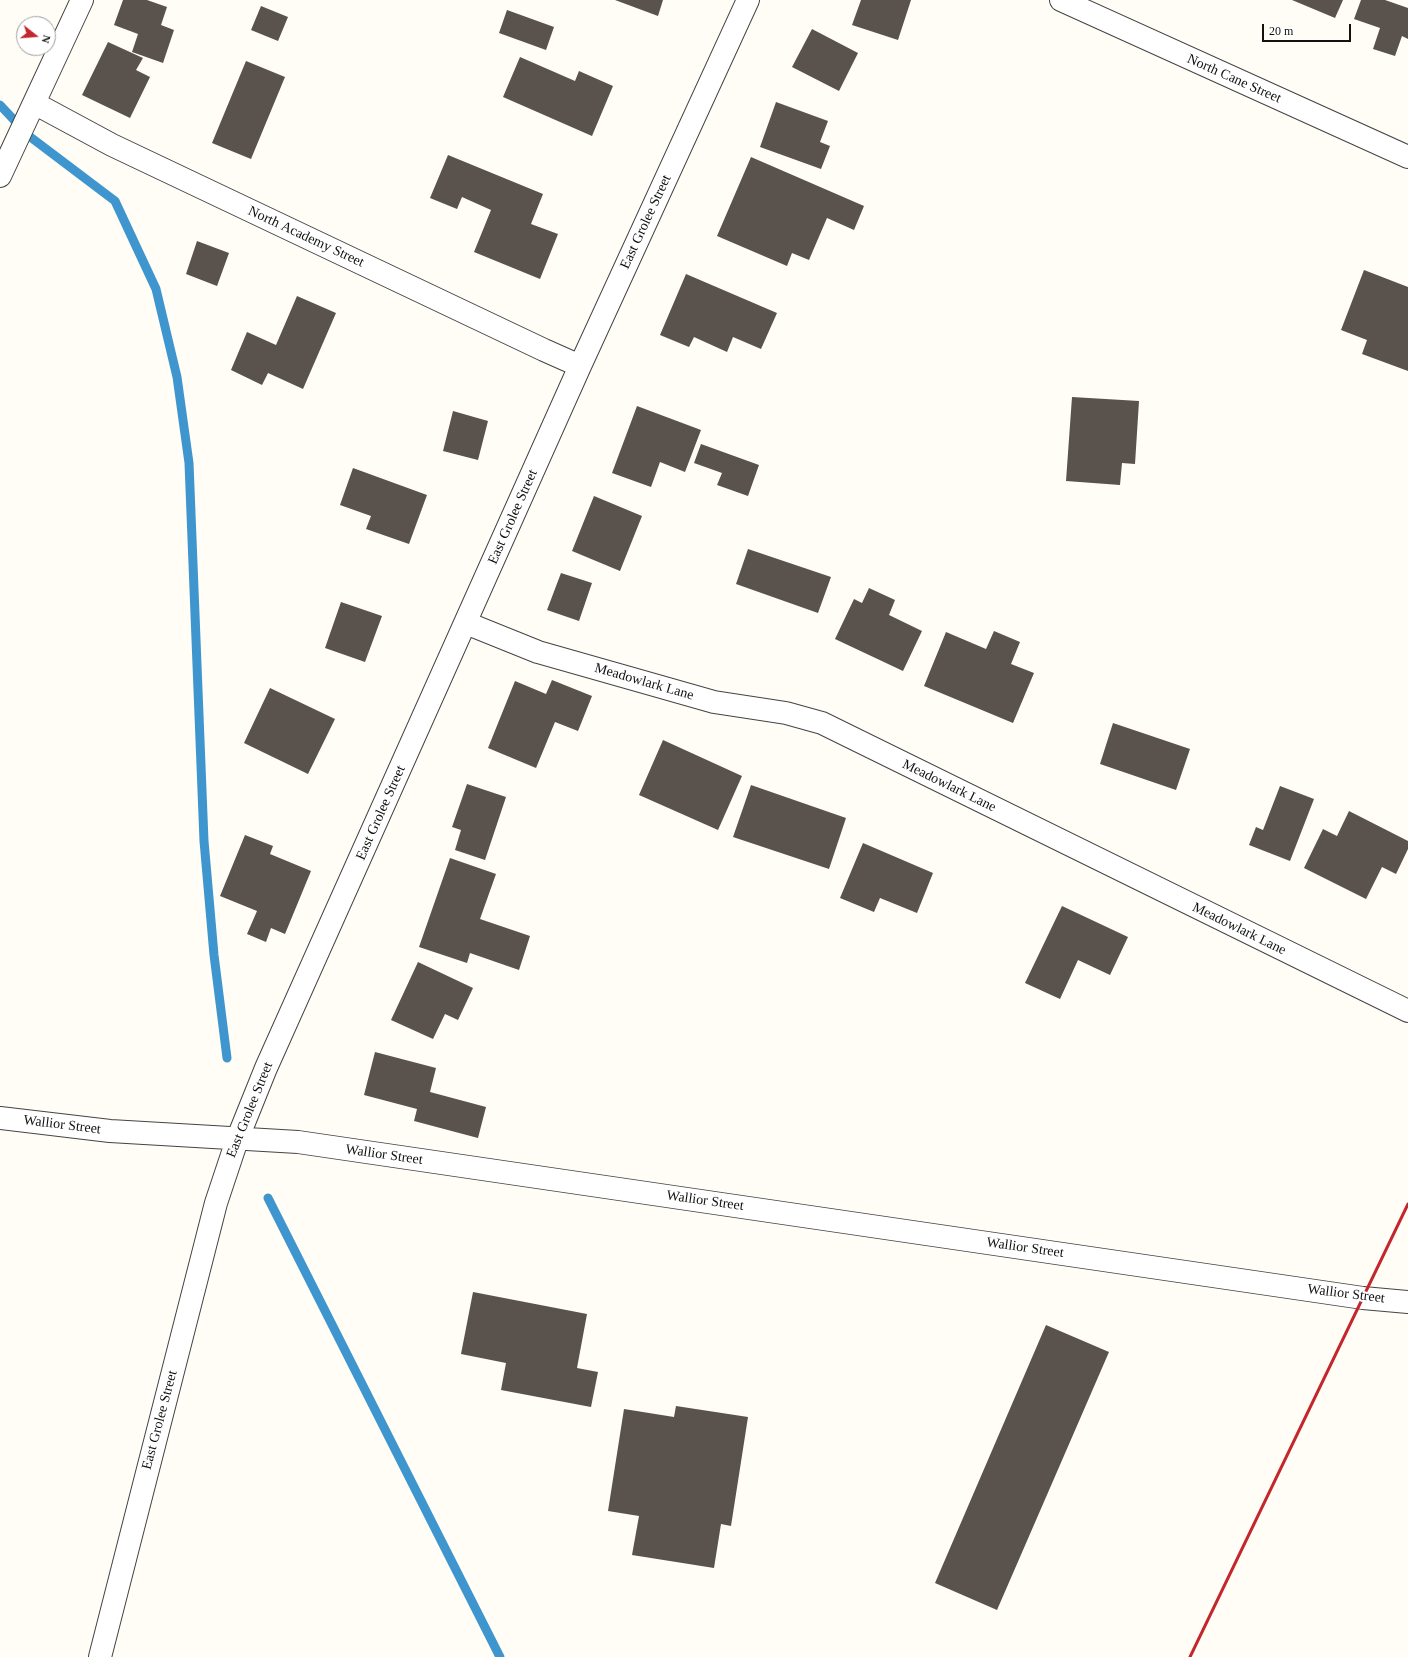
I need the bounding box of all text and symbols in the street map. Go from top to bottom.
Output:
north arrow [16,16,56,56]
scale bar [1264,16,1353,42]
text: 20 m [1269,24,1293,38]
text: N [40,34,53,45]
street label: North Cane Street [1184,51,1284,107]
street label: East Grolee Street [617,172,675,272]
street label: North Academy Street [245,203,367,271]
street label: East Grolee Street [485,467,541,567]
street label: Meadowlark Lane [593,660,695,704]
street label: Meadowlark Lane [899,756,999,816]
street label: East Grolee Street [353,763,409,863]
street label: Meadowlark Lane [1189,899,1289,959]
street label: East Grolee Street [223,1060,277,1160]
street label: Wallior Street [22,1112,102,1138]
street label: Wallior Street [344,1141,424,1169]
street label: Wallior Street [665,1187,745,1215]
street label: Wallior Street [985,1234,1065,1262]
street label: Wallior Street [1306,1281,1386,1307]
street label: East Grolee Street [139,1369,181,1471]

